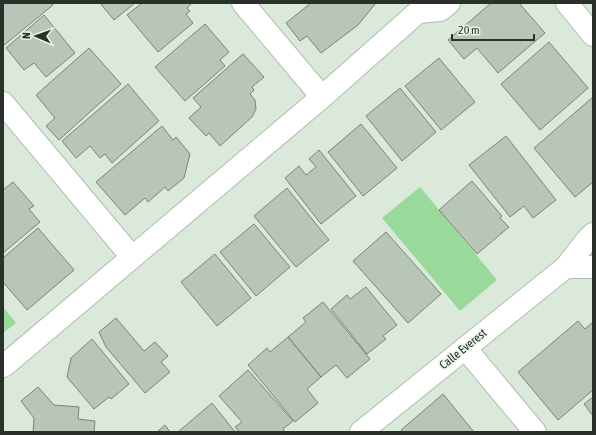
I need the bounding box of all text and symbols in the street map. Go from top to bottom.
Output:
north arrow [16,16,56,56]
scale bar [452,16,534,42]
text: 20 m [458,23,480,37]
text: N [20,32,32,39]
street label: Calle Everest [437,325,490,372]

